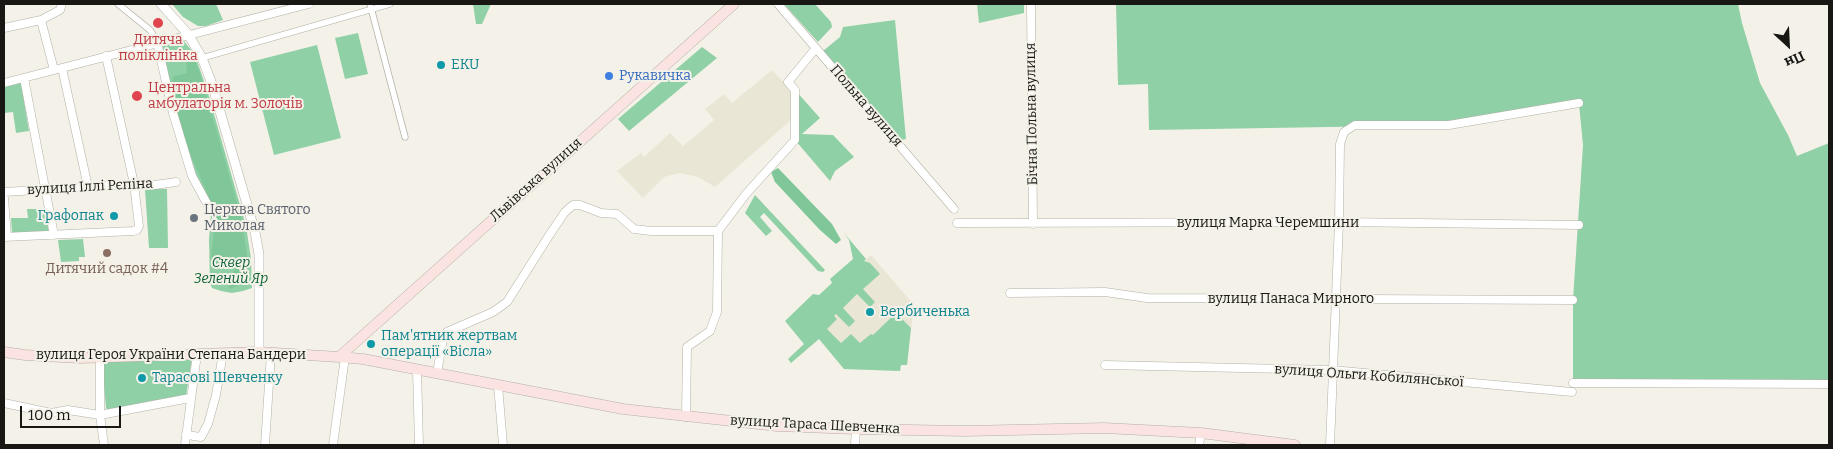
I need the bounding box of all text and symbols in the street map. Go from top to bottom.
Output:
marker: Дитяча поліклініка [151,16,165,30]
north arrow [1763,20,1813,70]
place label: Дитяча поліклініка [118,32,198,64]
street label: Бічна Польна вулиця [1022,42,1042,186]
text: Пн [1782,47,1807,71]
place label: EKU [451,57,479,73]
marker: EKU [435,59,447,71]
street label: Польна вулиця [826,62,906,150]
place label: Рукавичка [619,68,691,84]
marker: Рукавичка [603,70,615,82]
place label: Центральна амбулаторія м. Золочів [148,80,303,112]
marker: Центральна амбулаторія м. Золочів [130,89,144,103]
street label: Львівська вулиця [487,134,585,226]
street label: вулиця Іллі Рєпіна [27,175,153,199]
place label: Церква Святого Миколая [204,202,310,234]
place label: Графопак [38,208,104,224]
marker: Графопак [108,210,120,222]
marker: Церква Святого Миколая [188,212,200,224]
street label: вулиця Марка Черемшини [1177,215,1359,231]
marker: Дитячий садок #4 [101,247,113,259]
park label: Сквер Зелений Яр [194,255,268,288]
place label: Дитячий садок #4 [46,261,168,277]
street label: вулиця Панаса Мирного [1208,291,1374,307]
place label: Вербиченька [880,304,970,320]
marker: Вербиченька [864,306,876,318]
place label: Пам'ятник жертвам операції «Вісла» [381,328,517,361]
marker: Пам'ятник жертвам операції «Вісла» [365,338,377,350]
street label: вулиця Героя України Степана Бандери [36,347,306,363]
street label: вулиця Ольги Кобилянської [1274,361,1464,391]
place label: Тарасові Шевченку [152,370,283,386]
marker: Тарасові Шевченку [136,372,148,384]
scale bar [22,396,124,428]
text: 100 m [28,406,71,424]
street label: вулиця Тараса Шевченка [730,412,900,438]

